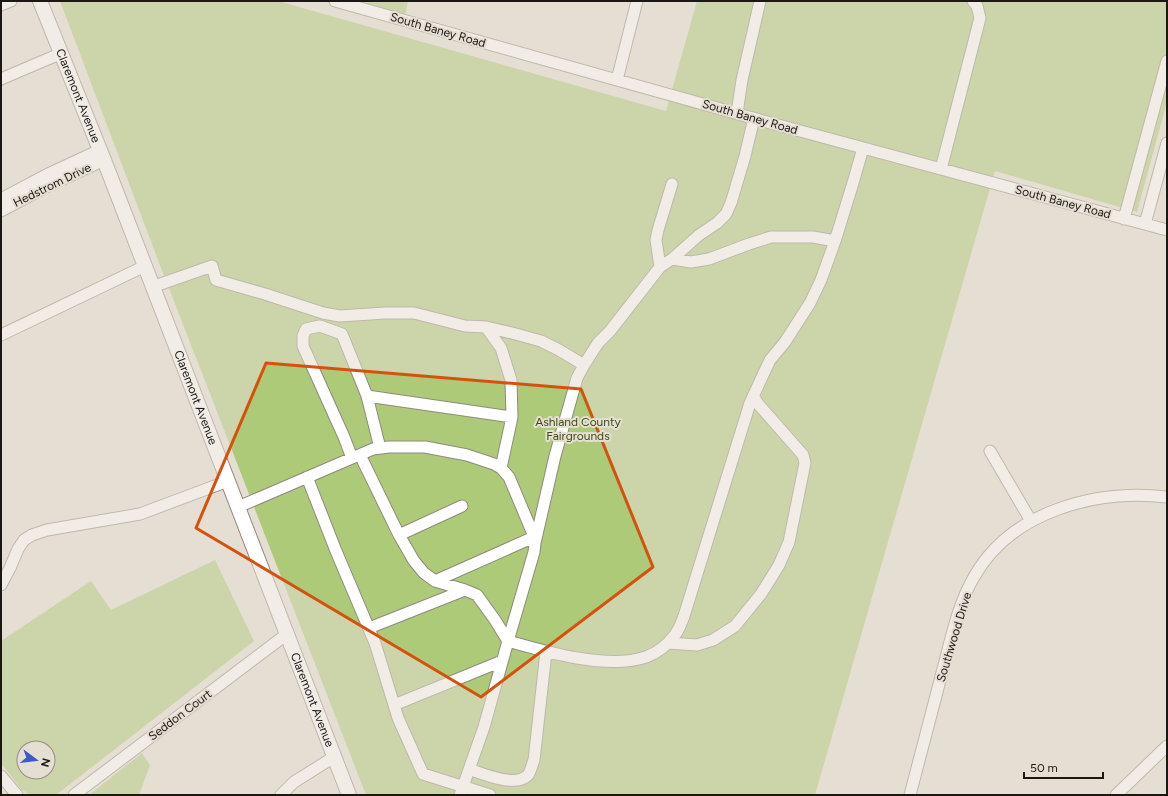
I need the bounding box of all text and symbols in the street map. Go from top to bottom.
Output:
street label: South Baney Road [389,10,487,50]
street label: Claremont Avenue [53,47,103,145]
street label: South Baney Road [701,97,799,137]
street label: Hedstrom Drive [11,160,94,210]
street label: South Baney Road [1014,182,1112,222]
street label: Claremont Avenue [171,348,220,447]
park label: Ashland County Fairgrounds [535,415,622,443]
street label: Southwood Drive [934,590,974,684]
street label: Claremont Avenue [288,651,337,749]
street label: Seddon Court [146,686,215,743]
north arrow [16,740,56,780]
scale bar [1024,754,1103,780]
text: N [38,757,53,768]
text: 50 m [1030,761,1058,775]

